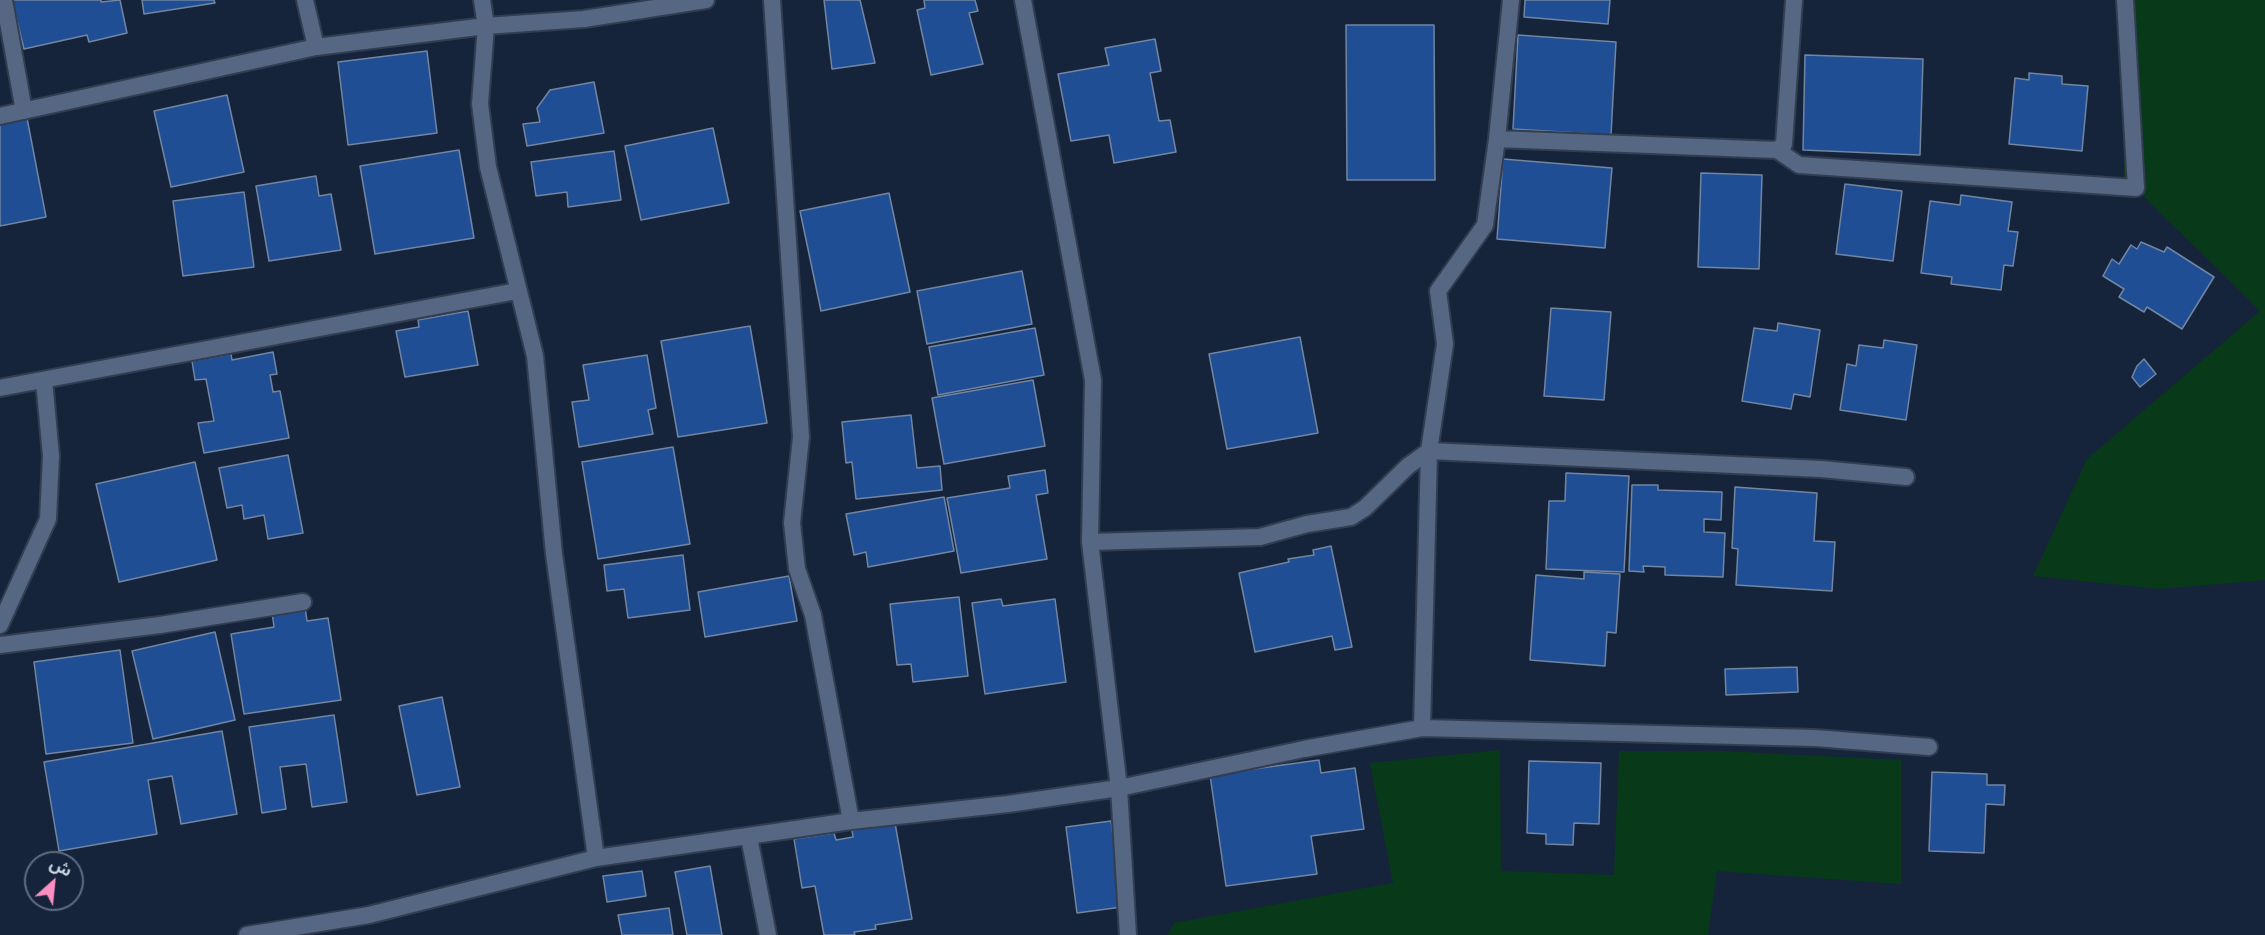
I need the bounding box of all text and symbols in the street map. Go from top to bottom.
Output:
north arrow [24,851,84,911]
text: ش [46,851,76,882]

